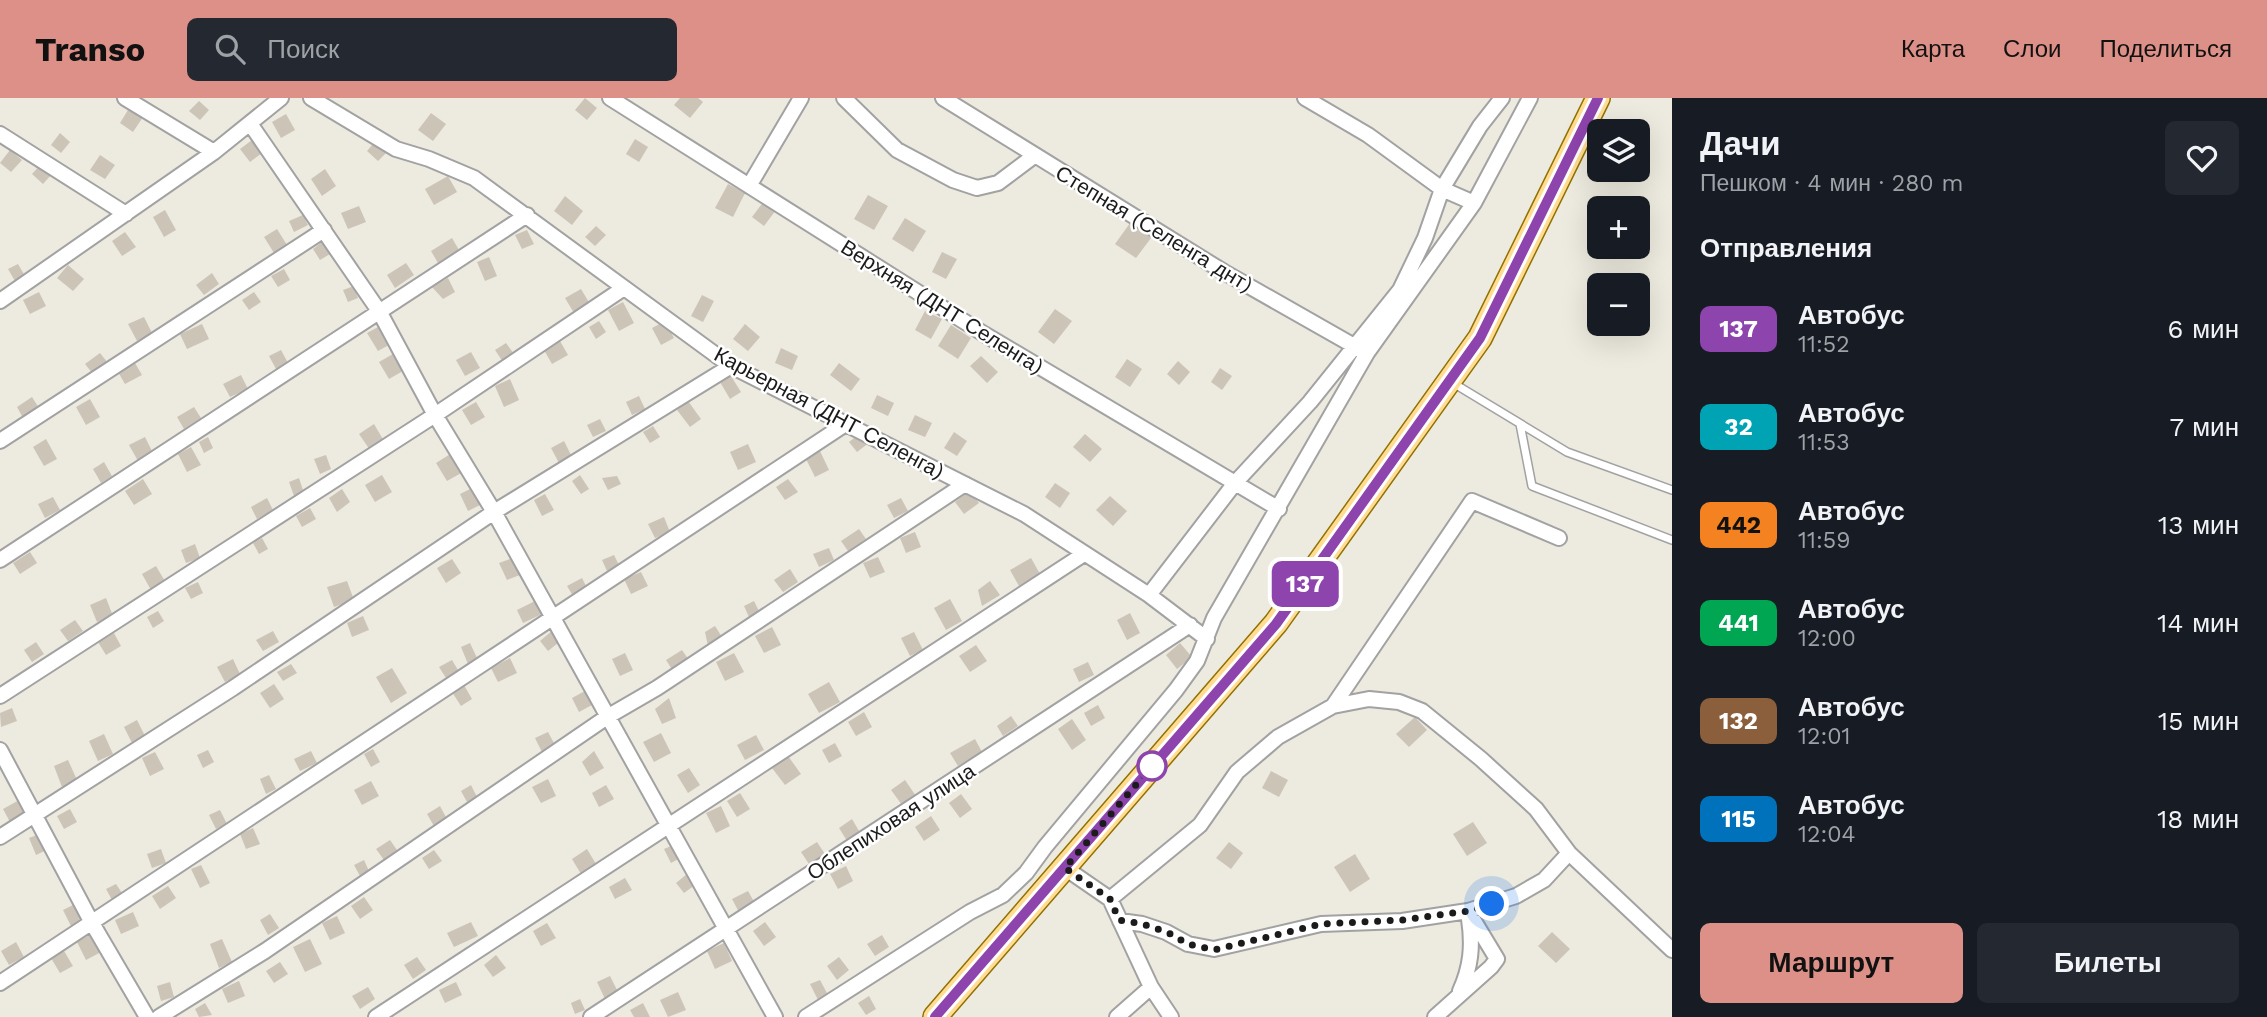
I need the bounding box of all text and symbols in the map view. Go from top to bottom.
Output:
search box [187,18,677,81]
text: Transo [35,30,145,69]
icon: search [211,30,249,68]
text: Поиск [267,34,339,64]
text: Карта [1901,35,1965,63]
text: Слои [2003,35,2061,63]
text: Поделиться [2099,35,2232,63]
map controls [1587,119,1650,336]
button: layers [1587,119,1650,182]
button: heart [2165,121,2239,195]
text: Дачи [1700,124,1781,163]
street label: Степная (Селенга днт) [1051,160,1257,297]
text: Пешком · 4 мин · 280 m [1700,170,1963,197]
button: + [1587,196,1650,259]
text: Отправления [1700,233,1872,263]
street label: Верхняя (ДНТ Селенга) [837,234,1048,379]
button: − [1587,273,1650,336]
text: Автобус [1798,300,1905,330]
text: 6 мин [2168,314,2239,344]
text: 137 [1719,315,1758,343]
text: 11:52 [1798,331,1850,358]
street label: Карьерная (ДНТ Селенга) [710,341,948,484]
text: Автобус [1798,398,1905,428]
text: 7 мин [2170,412,2239,442]
text: 32 [1724,413,1753,441]
text: 11:53 [1798,429,1850,456]
text: Автобус [1798,496,1905,526]
text: 13 мин [2158,510,2239,540]
text: 442 [1716,511,1761,539]
text: 11:59 [1798,527,1850,554]
line badge: 137 [1265,561,1345,607]
text: 137 [1286,570,1324,598]
text: Автобус [1798,594,1905,624]
text: 14 мин [2157,608,2239,638]
text: 441 [1718,609,1759,637]
text: 12:00 [1798,625,1856,652]
text: Автобус [1798,692,1905,722]
text: 15 мин [2158,706,2239,736]
text: 132 [1719,707,1758,735]
text: 12:01 [1798,723,1850,750]
unlabelled marker [1137,751,1167,781]
street label: Облепиховая улица [802,758,980,885]
text: Автобус [1798,790,1905,820]
text: 18 мин [2157,804,2239,834]
text: 115 [1721,805,1756,833]
text: 12:04 [1798,821,1856,848]
your location [1474,886,1509,921]
button: Маршрут [1700,923,1963,1003]
button: Билеты [1977,923,2239,1003]

